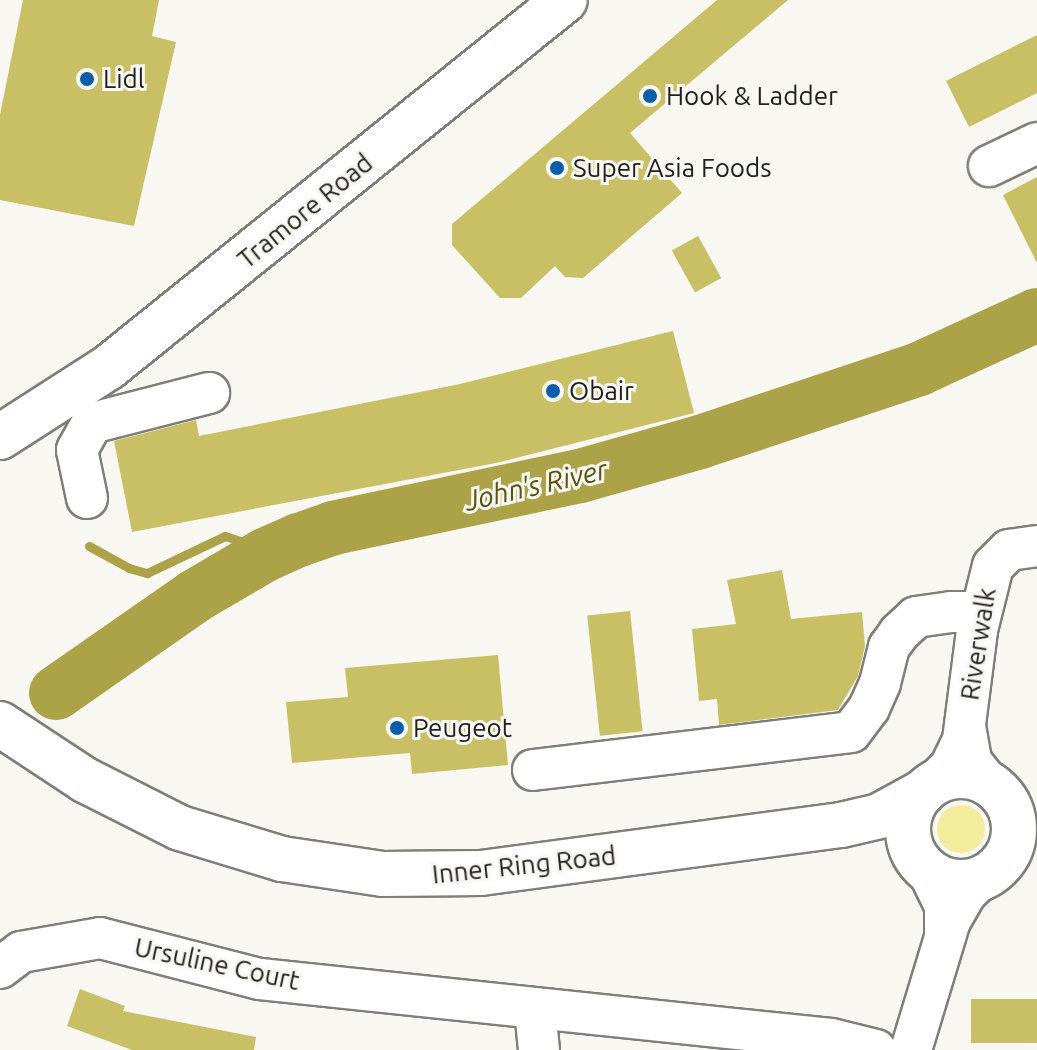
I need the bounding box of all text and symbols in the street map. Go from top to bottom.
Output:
place label: Lidl [103,63,145,95]
marker: Lidl [78,70,96,88]
place label: Hook & Ladder [666,80,838,112]
marker: Hook & Ladder [641,87,659,105]
street label: Tramore Road [231,147,379,275]
place label: Super Asia Foods [573,152,772,184]
marker: Super Asia Foods [548,159,566,177]
place label: Obair [569,375,634,407]
marker: Obair [544,382,562,400]
water label: John's River [462,452,610,518]
street label: Riverwalk [954,586,1002,702]
place label: Peugeot [413,712,512,744]
marker: Peugeot [388,719,406,737]
street label: Inner Ring Road [431,840,617,890]
street label: Ursuline Court [132,931,302,997]

